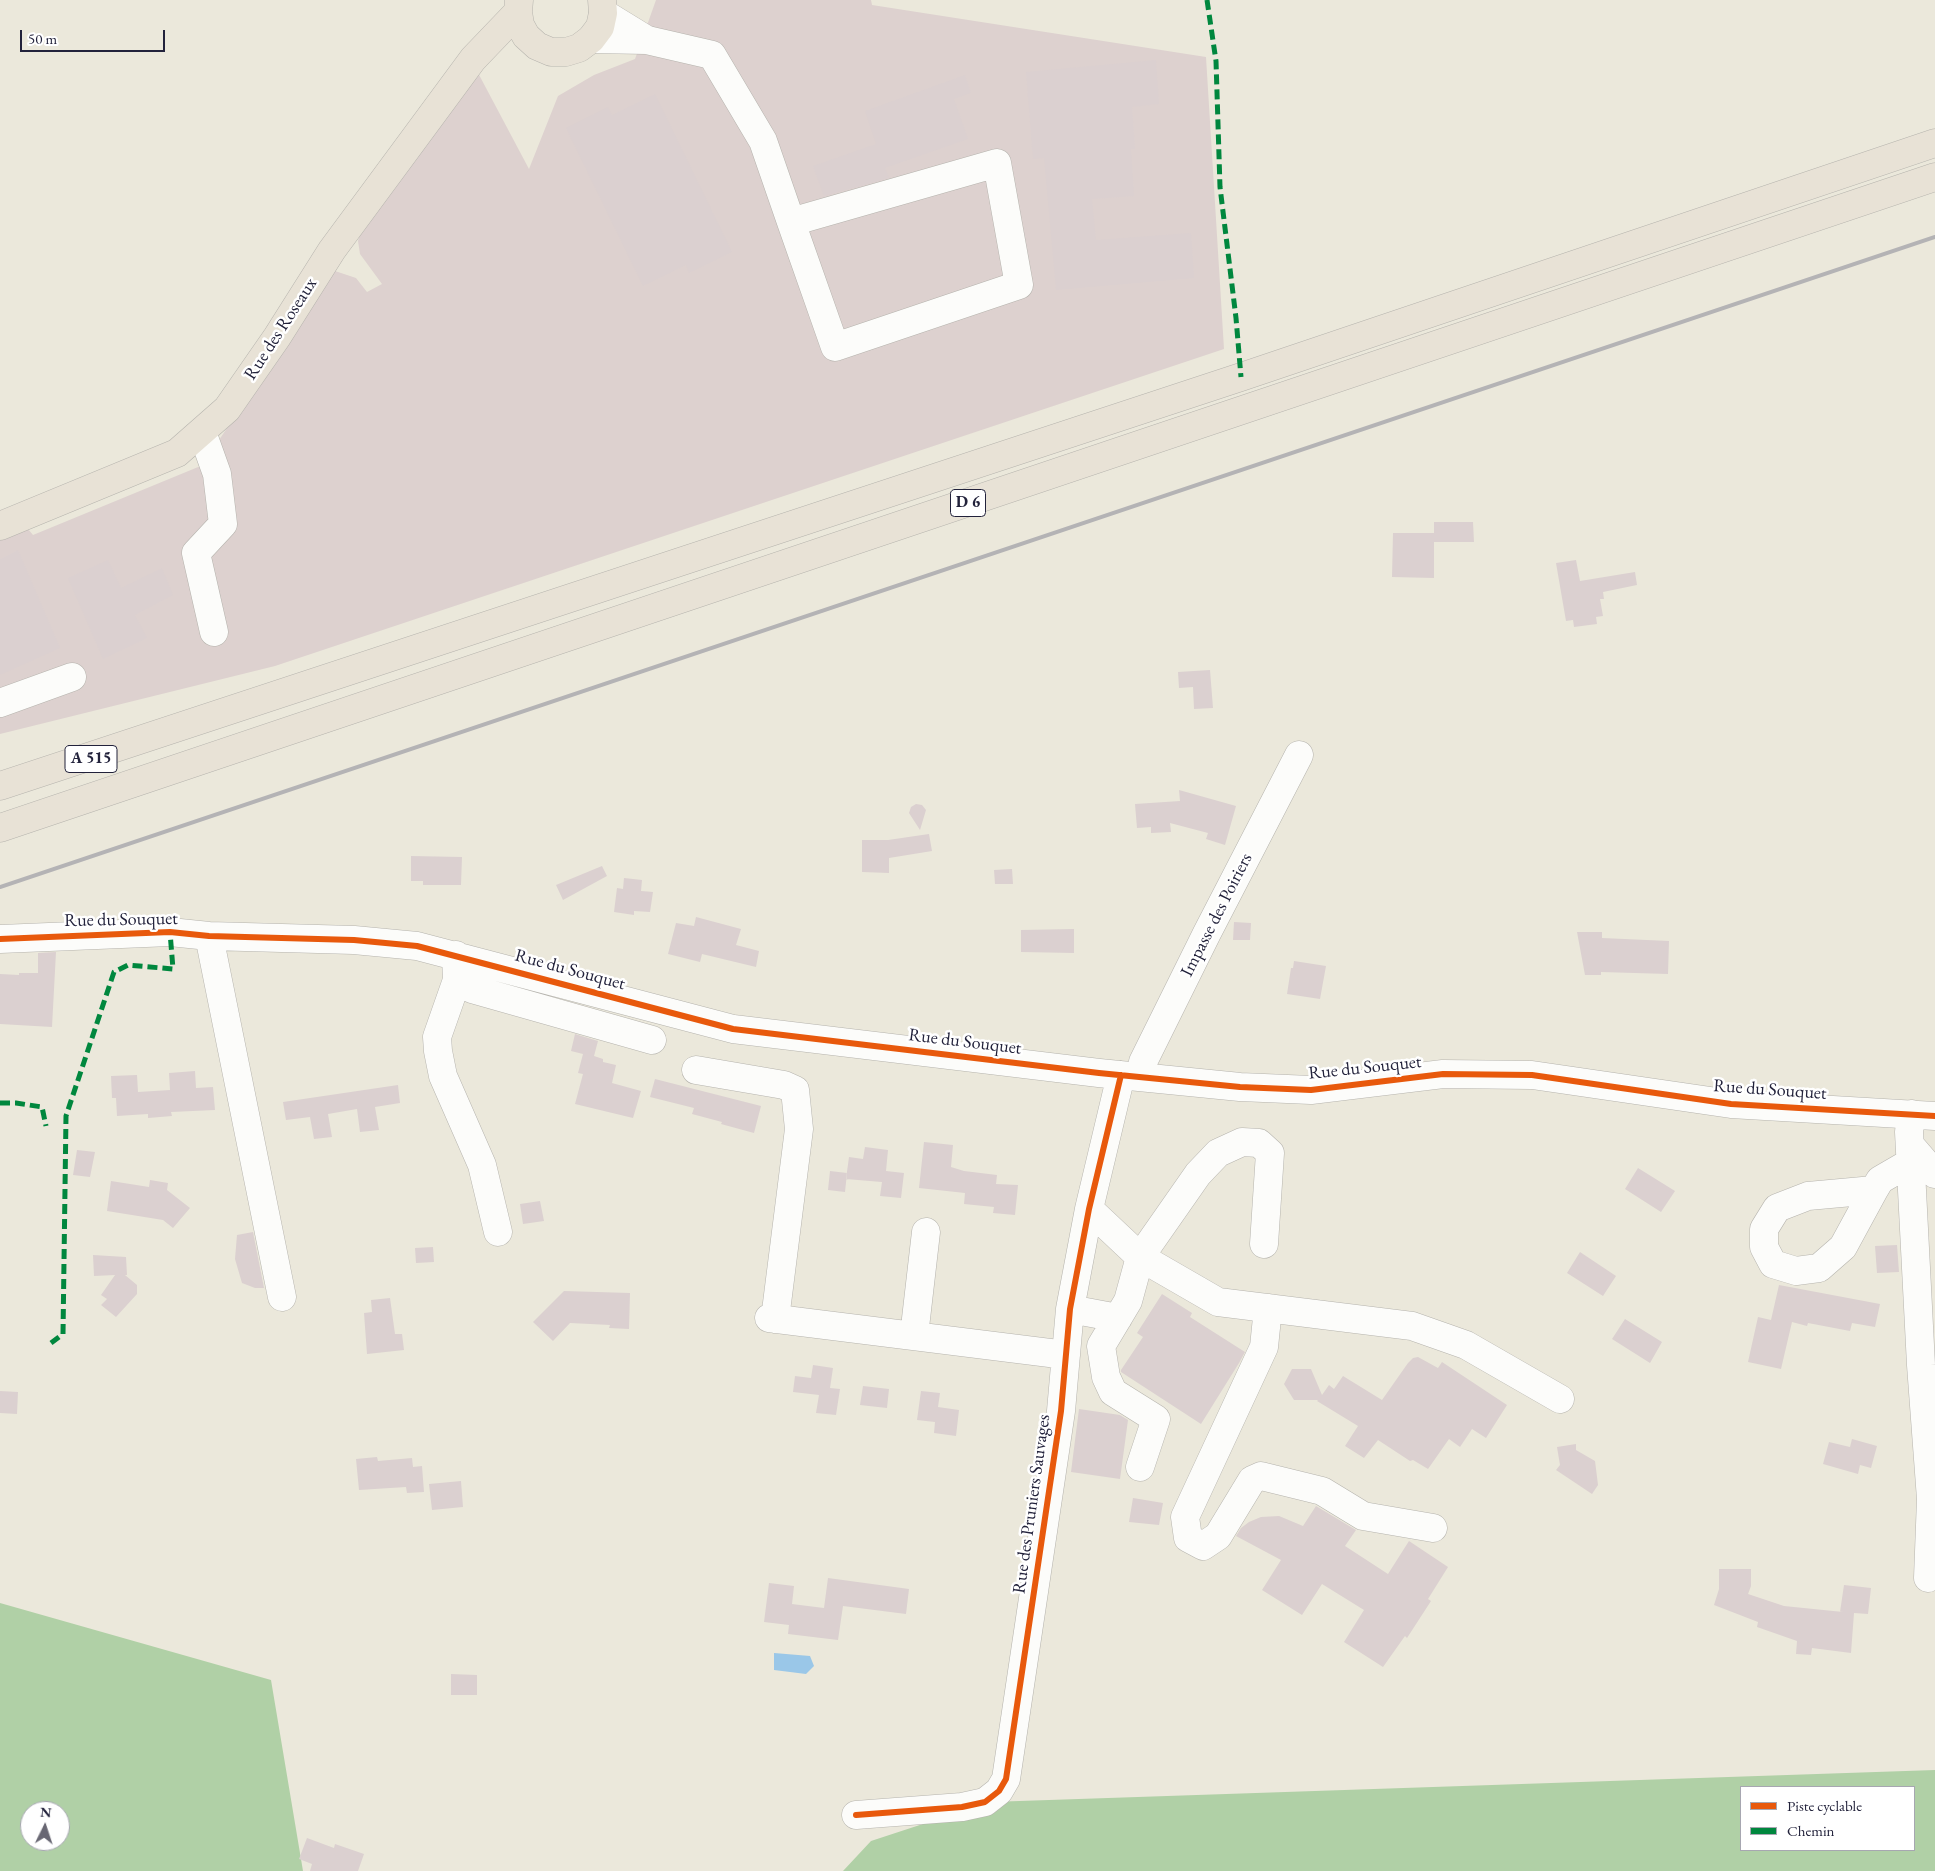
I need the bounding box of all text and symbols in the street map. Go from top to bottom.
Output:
scale bar [22,20,168,52]
text: 50 m [28,29,57,48]
street label: Rue des Roseaux [240,274,322,384]
road number: D 6 [950,489,986,516]
road number: A 515 [65,746,117,772]
street label: Impasse des Poiriers [1177,850,1257,980]
street label: Rue du Souquet [64,908,178,932]
street label: Rue du Souquet [512,945,628,995]
street label: Rue du Souquet [907,1024,1023,1060]
street label: Rue du Souquet [1307,1051,1423,1085]
street label: Rue du Souquet [1713,1075,1827,1105]
street label: Rue des Pruniers Sauvages [1009,1413,1055,1595]
legend [1740,1786,1915,1851]
text: Piste cyclable [1787,1796,1862,1815]
north arrow [20,1801,70,1851]
text: N [40,1803,52,1821]
text: Chemin [1787,1821,1835,1840]

